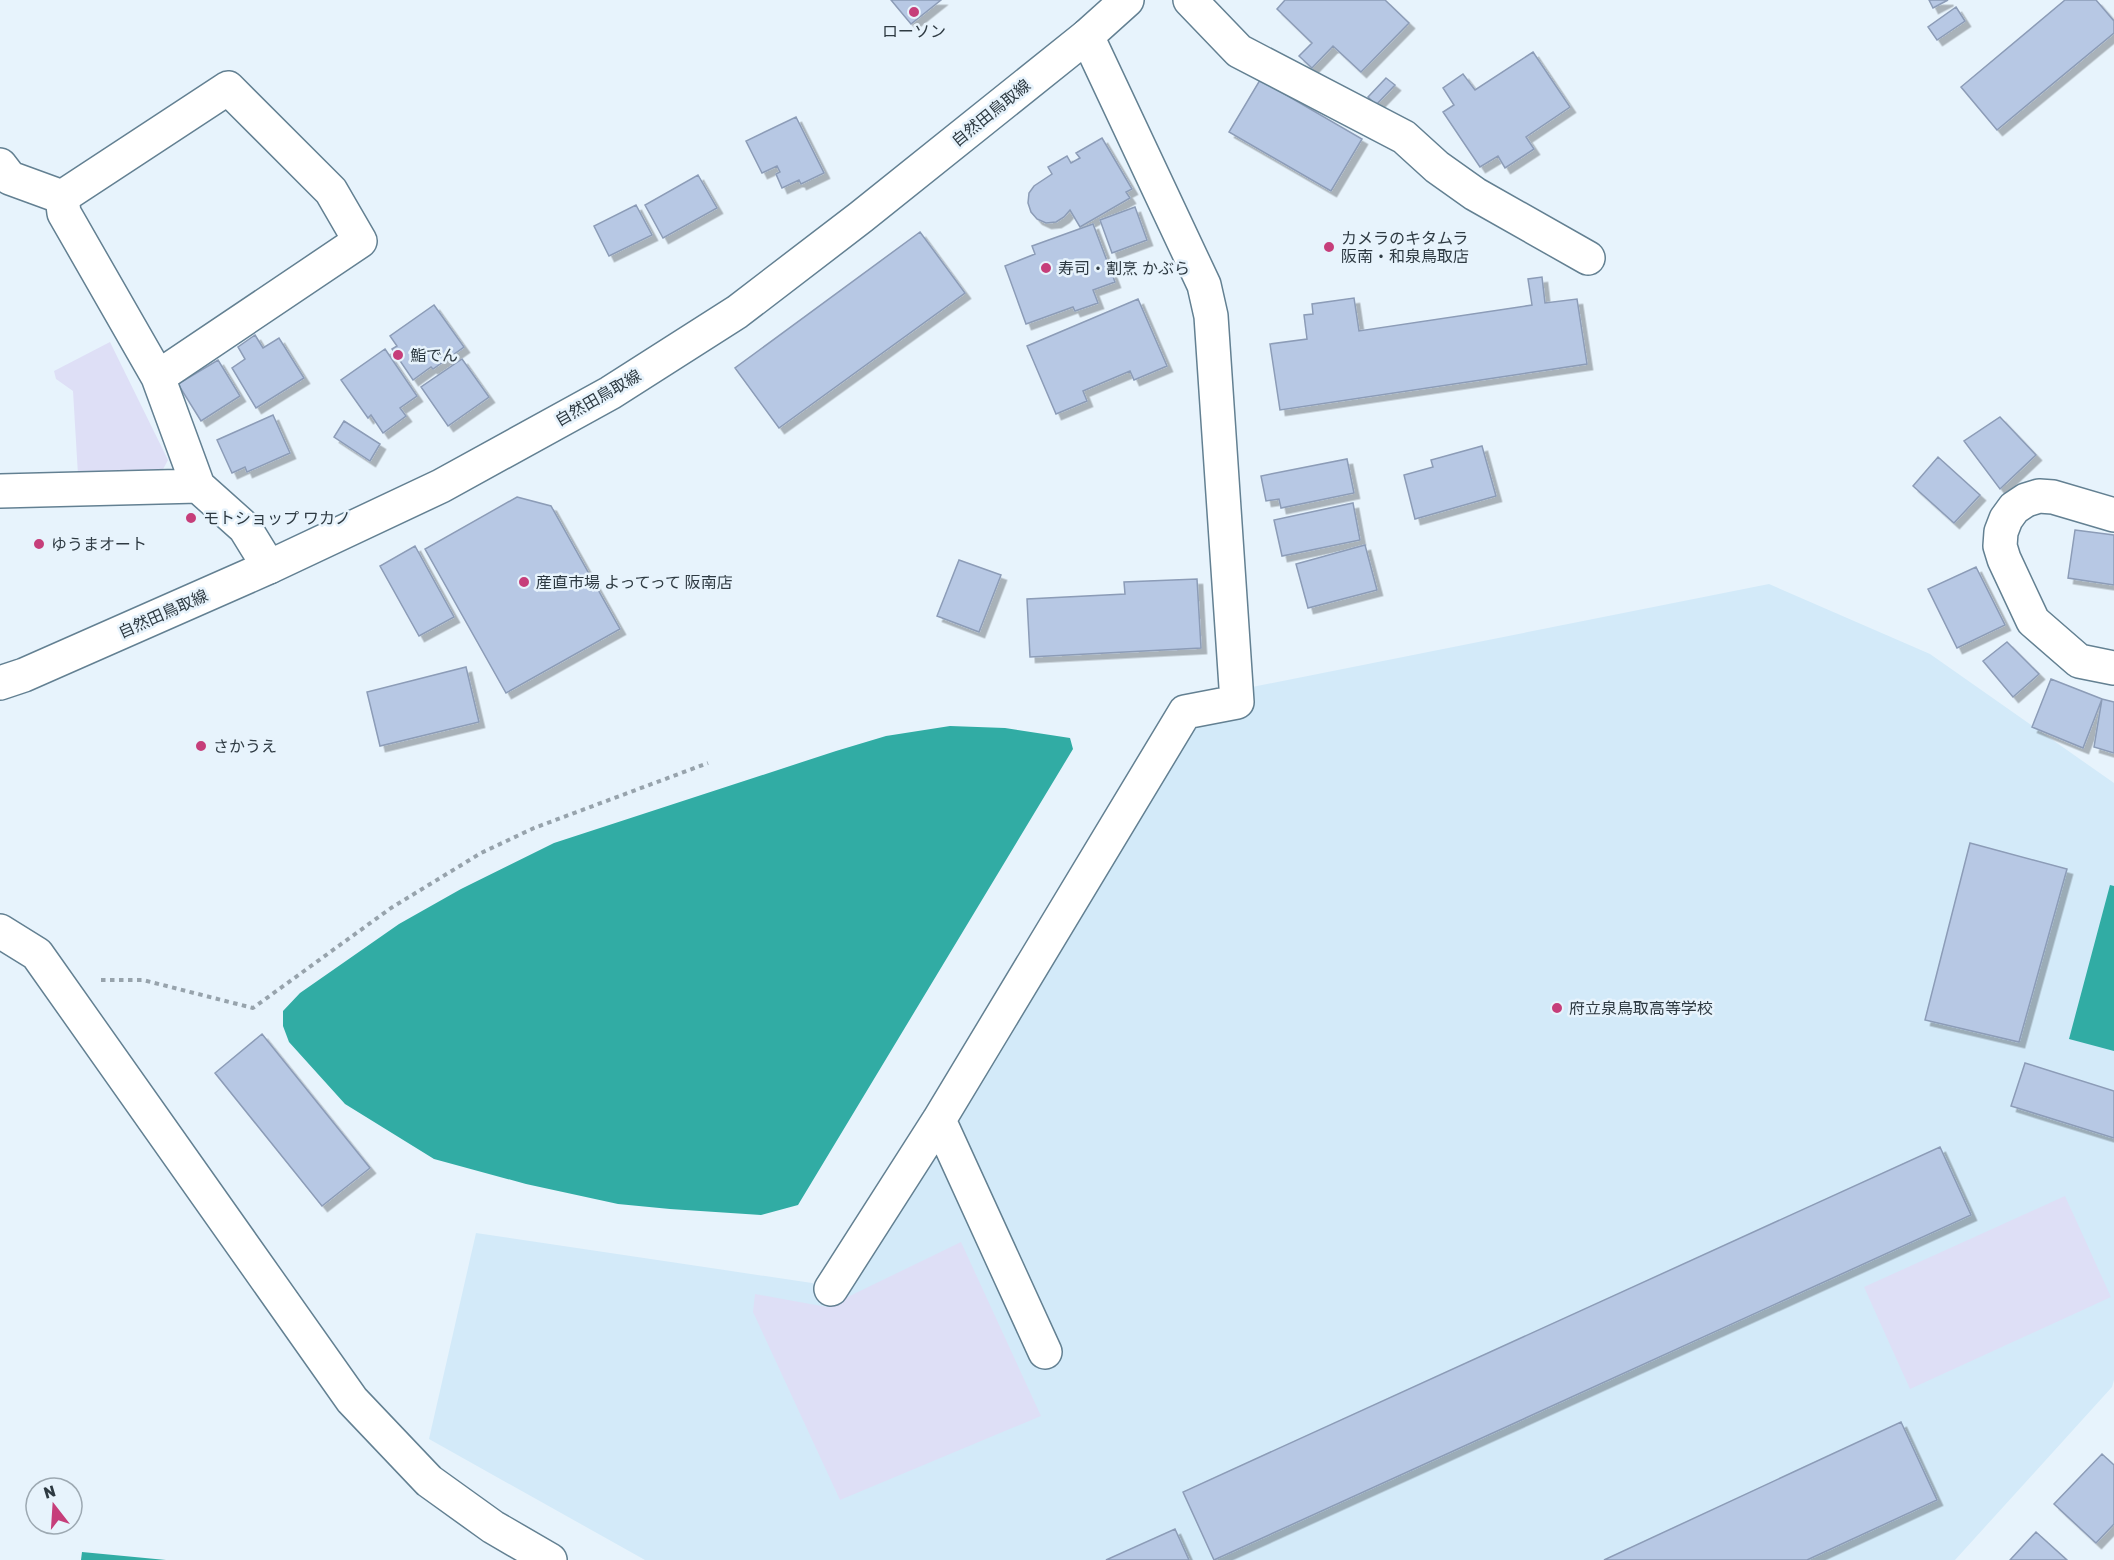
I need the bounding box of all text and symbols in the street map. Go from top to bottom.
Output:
marker: ローソン [907,5,921,19]
place label: ローソン [882,22,946,41]
street label: 自然田鳥取線 [948,75,1034,151]
place label: カメラのキタムラ 阪南・和泉鳥取店 [1341,229,1469,266]
marker: カメラのキタムラ 阪南・和泉鳥取店 [1322,240,1336,254]
place label: 寿司・割烹 かぶら [1058,259,1190,278]
marker: 寿司・割烹 かぶら [1039,261,1053,275]
place label: 鮨でん [410,346,458,365]
marker: 鮨でん [391,348,405,362]
street label: 自然田鳥取線 [552,366,644,430]
place label: モトショップ ワカノ [203,509,351,528]
marker: モトショップ ワカノ [184,511,198,525]
place label: ゆうまオート [51,535,147,554]
marker: ゆうまオート [32,537,46,551]
place label: 産直市場 よってって 阪南店 [536,573,733,592]
marker: 産直市場 よってって 阪南店 [517,575,531,589]
street label: 自然田鳥取線 [115,586,211,642]
place label: さかうえ [213,737,277,756]
marker: さかうえ [194,739,208,753]
place label: 府立泉鳥取高等学校 [1569,999,1713,1018]
marker: 府立泉鳥取高等学校 [1550,1001,1564,1015]
north arrow [24,1476,84,1536]
text: N [41,1481,58,1503]

